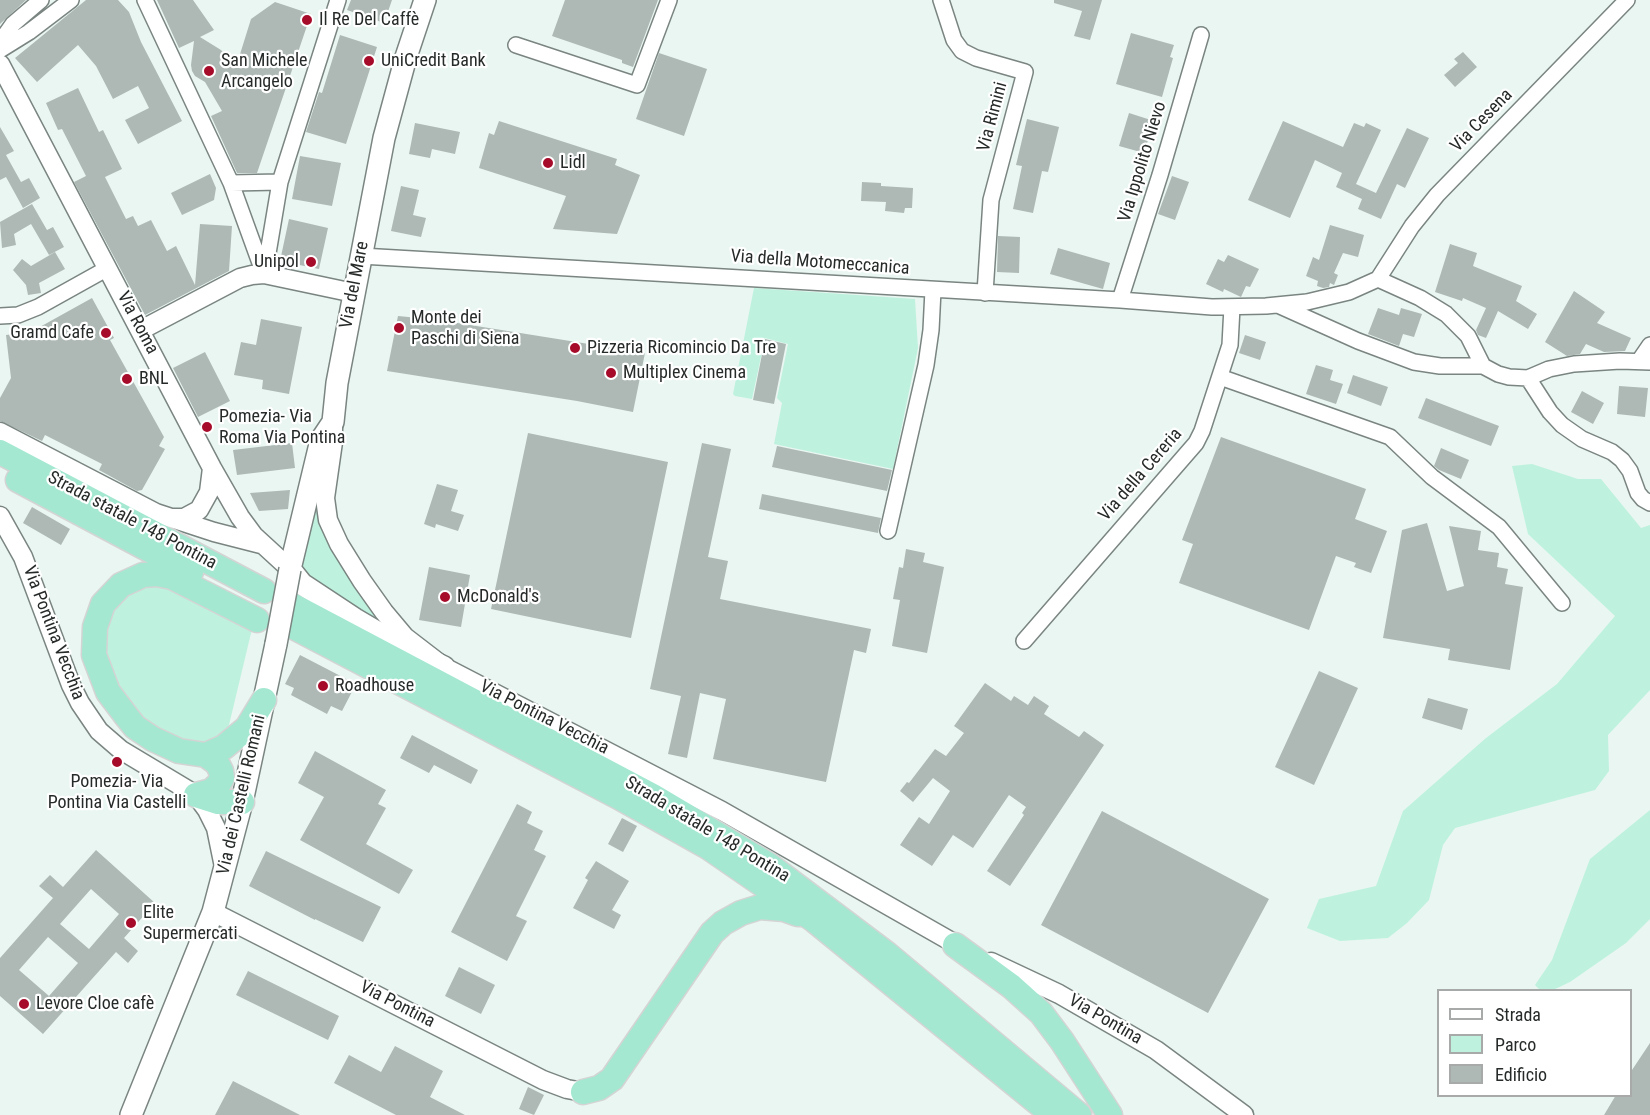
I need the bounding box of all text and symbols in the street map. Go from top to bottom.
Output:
place label: Il Re Del Caffè [319,9,419,31]
marker: Il Re Del Caffè [300,13,314,27]
place label: San Michele Arcangelo [221,50,308,92]
place label: UniCredit Bank [381,50,486,72]
marker: UniCredit Bank [362,54,376,68]
marker: San Michele Arcangelo [202,64,216,78]
street label: Via Rimini [973,80,1013,154]
street label: Via Cesena [1447,85,1517,157]
street label: Via Ippolito Nievo [1114,99,1172,225]
place label: Lidl [560,152,586,174]
marker: Lidl [541,156,555,170]
street label: Via del Mare [336,239,374,331]
street label: Via della Motomeccanica [730,246,910,280]
place label: Unipol [254,251,299,273]
marker: Unipol [304,255,318,269]
street label: Via Roma [112,288,162,358]
place label: Monte dei Paschi di Siena [411,307,519,350]
marker: Monte dei Paschi di Siena [392,321,406,335]
place label: Gramd Cafe [10,322,94,344]
marker: Gramd Cafe [99,326,113,340]
place label: Pizzeria Ricomincio Da Tre [587,337,776,359]
marker: Pizzeria Ricomincio Da Tre [568,341,582,355]
place label: Multiplex Cinema [623,362,746,384]
marker: Multiplex Cinema [604,366,618,380]
place label: BNL [139,368,169,390]
marker: BNL [120,372,134,386]
place label: Pomezia- Via Roma Via Pontina [219,406,345,448]
marker: Pomezia- Via Roma Via Pontina [200,420,214,434]
street label: Via della Cereria [1095,424,1187,526]
street label: Strada statale 148 Pontina [44,467,220,575]
street label: Via Pontina Vecchia [18,563,88,703]
place label: McDonald's [457,586,539,608]
marker: McDonald's [438,590,452,604]
place label: Roadhouse [335,675,414,697]
street label: Via Pontina Vecchia [476,676,612,760]
marker: Roadhouse [316,679,330,693]
street label: Via dei Castelli Romani [213,713,271,877]
marker: Pomezia- Via Pontina Via Castelli [110,755,124,769]
place label: Pomezia- Via Pontina Via Castelli [48,771,186,814]
street label: Strada statale 148 Pontina [621,772,793,888]
place label: Elite Supermercati [143,902,238,944]
marker: Elite Supermercati [124,916,138,930]
street label: Via Pontina [356,977,438,1033]
legend [1437,989,1632,1097]
street label: Via Pontina [1064,990,1146,1050]
place label: Levore Cloe cafè [36,993,154,1015]
marker: Levore Cloe cafè [17,997,31,1011]
text: Strada [1495,1004,1541,1025]
text: Parco [1495,1034,1536,1055]
text: Edificio [1495,1064,1547,1085]

